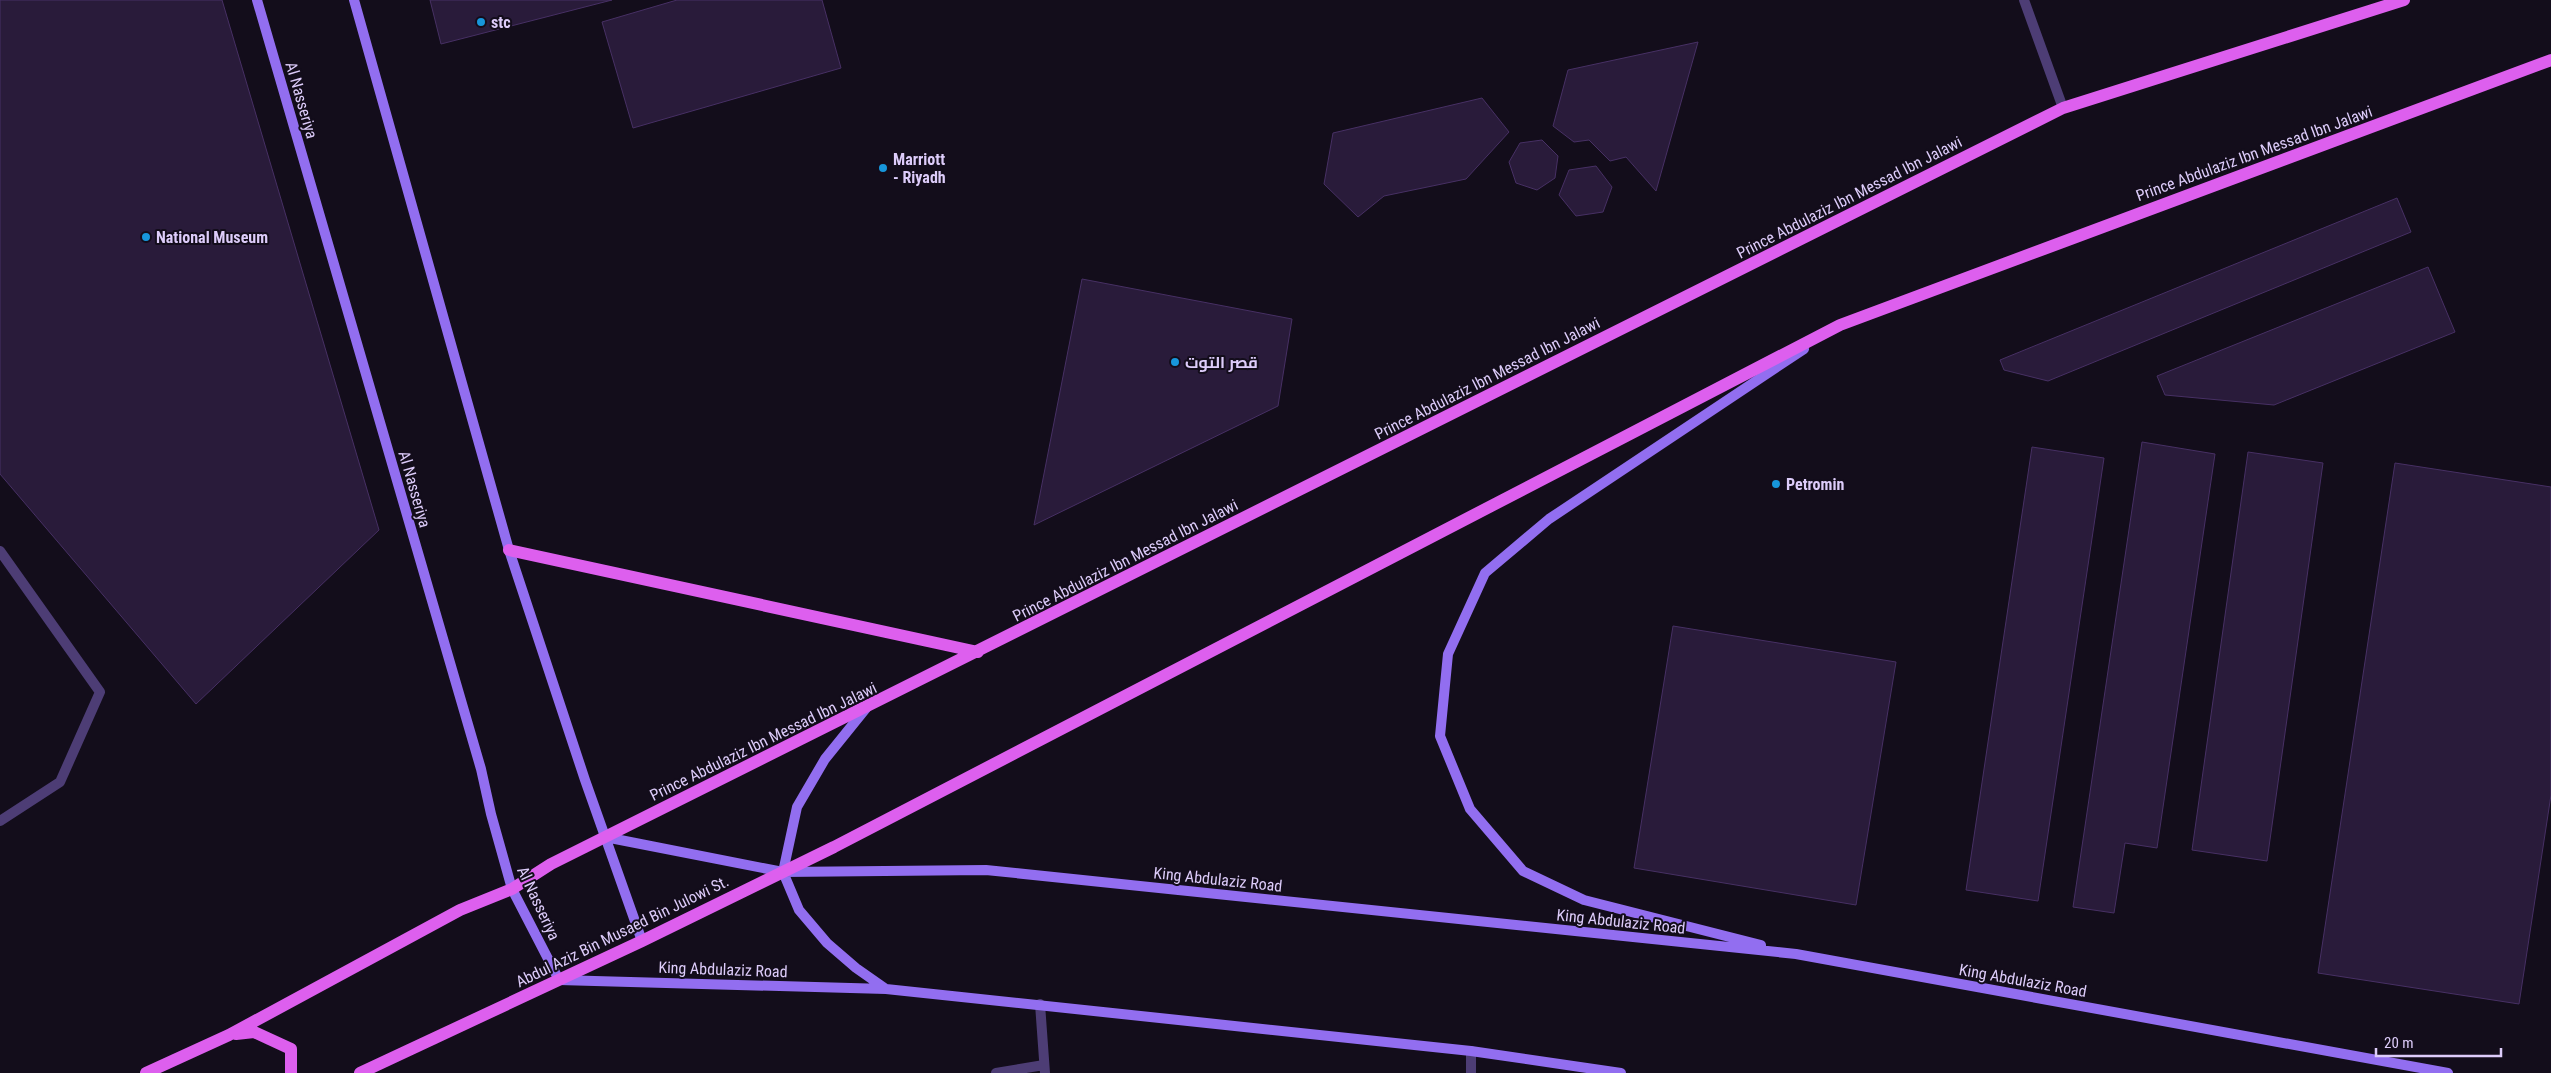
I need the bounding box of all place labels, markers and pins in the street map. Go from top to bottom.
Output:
place label: stc [491,13,511,32]
marker: stc [475,16,487,28]
place label: Marriott - Riyadh [893,150,946,187]
marker: Marriott - Riyadh [877,162,889,174]
place label: National Museum [156,228,268,247]
marker: National Museum [140,231,152,243]
place label: قصر التوت [1185,353,1258,372]
marker: قصر التوت [1169,356,1181,368]
place label: Petromin [1786,475,1844,494]
marker: Petromin [1770,478,1782,490]

